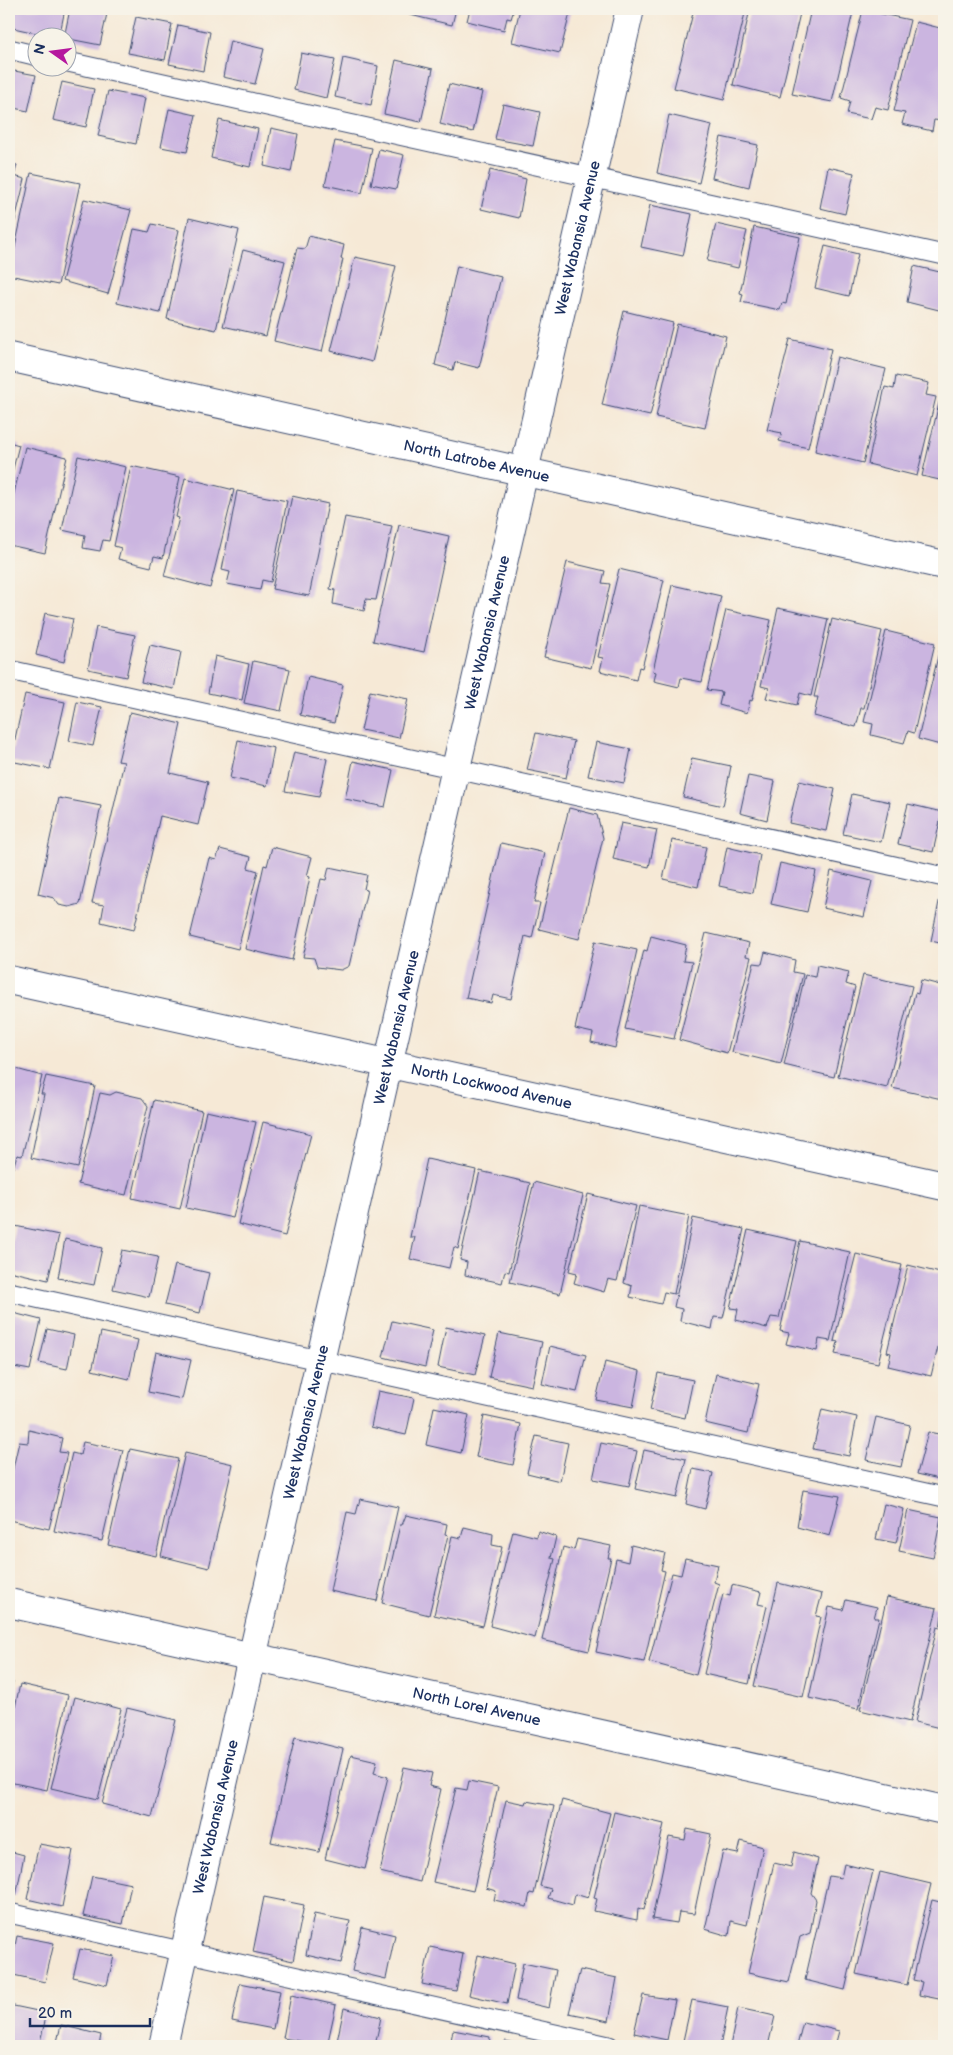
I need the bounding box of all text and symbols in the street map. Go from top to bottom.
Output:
north arrow [28,28,78,78]
text: N [30,42,49,56]
street label: West Wabansia Avenue [551,159,604,317]
street label: North Latrobe Avenue [402,436,552,487]
street label: West Wabansia Avenue [460,554,514,712]
street label: West Wabansia Avenue [370,948,423,1106]
street label: North Lockwood Avenue [409,1059,574,1113]
street label: West Wabansia Avenue [279,1343,333,1501]
street label: North Lorel Avenue [411,1683,543,1730]
street label: West Wabansia Avenue [189,1738,242,1896]
scale bar [30,1995,150,2027]
text: 20 m [38,2004,72,2023]

